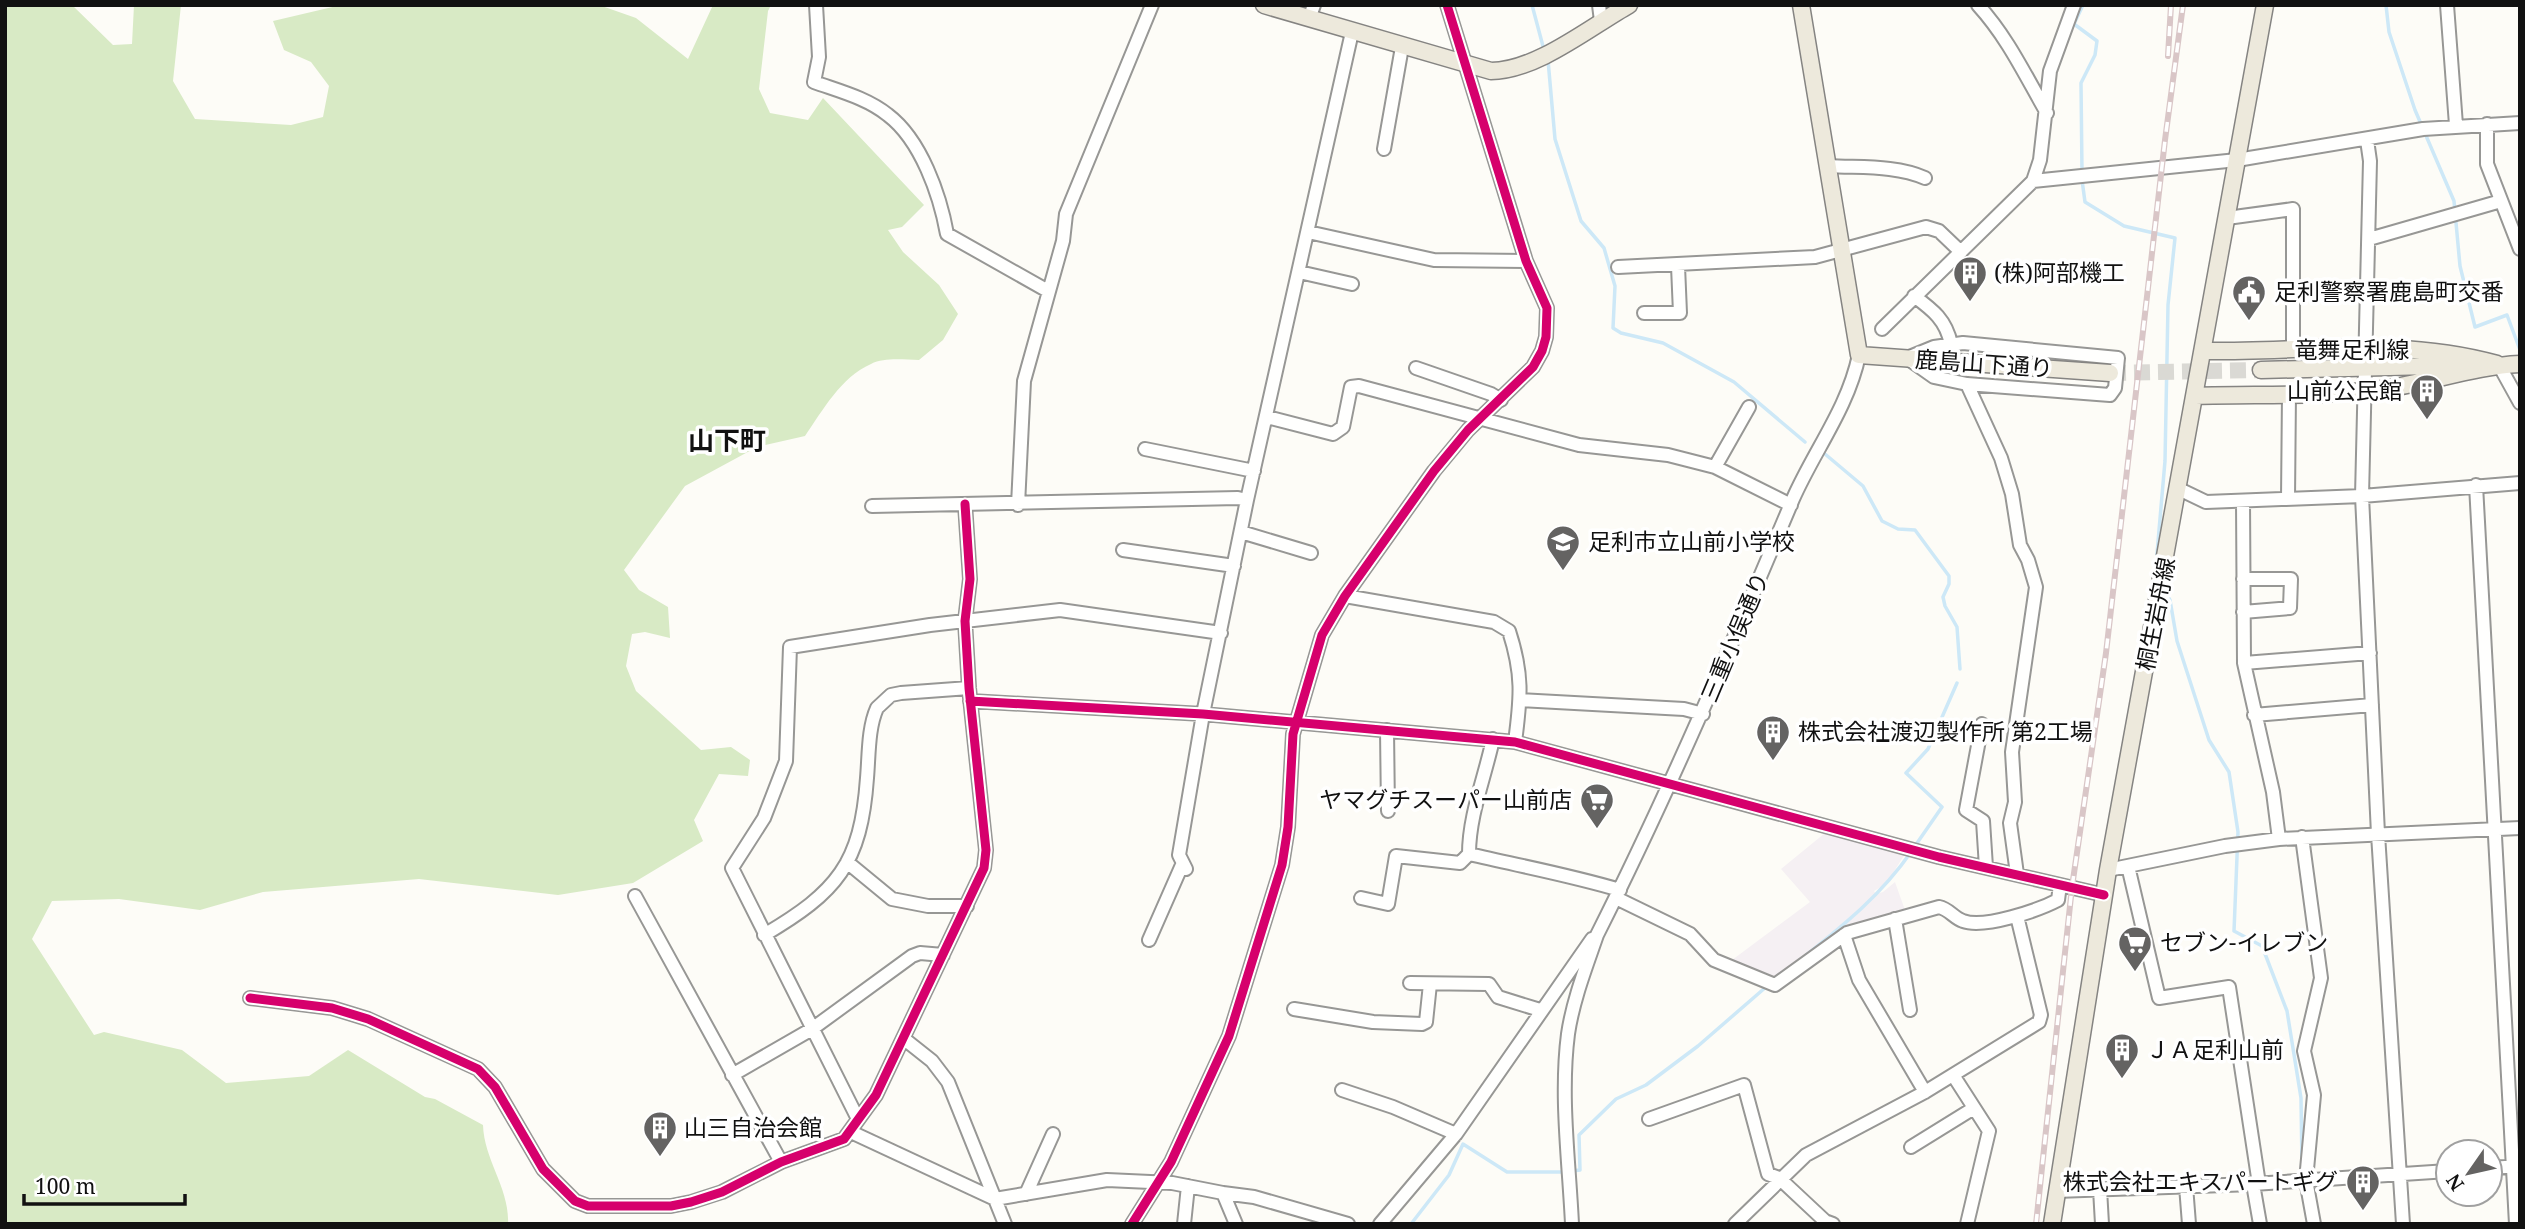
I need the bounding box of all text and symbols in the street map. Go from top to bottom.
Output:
building icon: (株)阿部機工 [1951,254,1989,303]
place label: (株)阿部機工 [1994,256,2125,288]
public building icon: 足利警察署鹿島町交番 [2230,273,2268,322]
place label: 足利警察署鹿島町交番 [2274,275,2504,307]
street label: 竜舞足利線 [2295,333,2410,365]
street label: 鹿島山下通り [1914,342,2054,384]
building icon: 山前公民館 [2408,372,2446,421]
place label: 山前公民館 [2287,374,2402,406]
district label: 山下町 [688,422,766,458]
school or university icon: 足利市立山前小学校 [1544,523,1582,572]
place label: 足利市立山前小学校 [1588,525,1795,557]
street label: 桐生岩舟線 [2128,554,2182,673]
street label: 三重小俣通り [1692,567,1776,706]
building icon: 株式会社渡辺製作所 第2工場 [1754,713,1792,762]
place label: 株式会社渡辺製作所 第2工場 [1798,715,2093,747]
supermarket icon: ヤマグチスーパー山前店 [1578,781,1616,830]
place label: ヤマグチスーパー山前店 [1319,783,1572,815]
supermarket icon: セブン-イレブン [2116,924,2154,973]
place label: セブン-イレブン [2160,926,2328,958]
building icon: ＪＡ足利山前 [2103,1031,2141,1080]
place label: ＪＡ足利山前 [2146,1033,2284,1065]
building icon: 山三自治会館 [641,1109,679,1158]
place label: 山三自治会館 [684,1111,822,1143]
north arrow [2434,1138,2504,1208]
scale bar [24,1162,186,1206]
building icon: 株式会社エキスパートギグ [2344,1163,2382,1212]
place label: 株式会社エキスパートギグ [2063,1165,2338,1197]
text: N [2440,1169,2470,1196]
text: 100 m [35,1172,96,1200]

